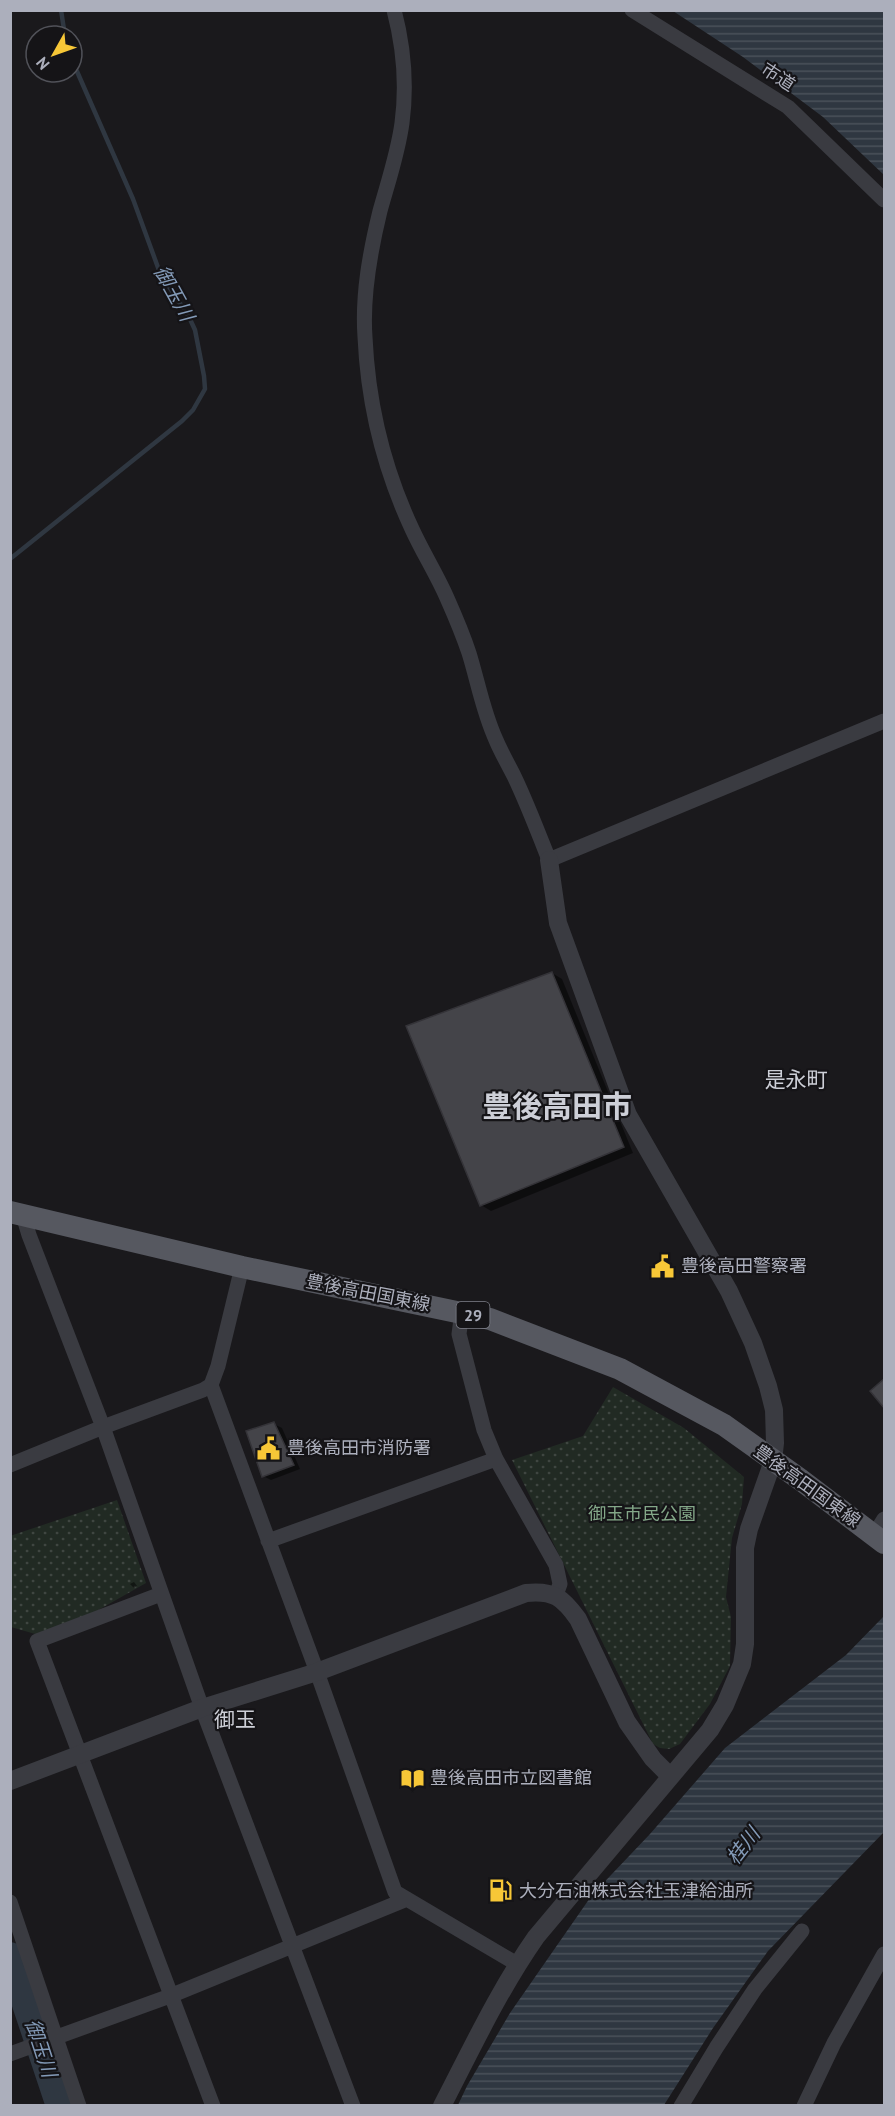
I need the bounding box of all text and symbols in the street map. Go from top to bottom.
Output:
north arrow [24,24,84,84]
text: N [31,53,54,74]
street label: 市道 [757,57,800,96]
water label: 御玉川 [148,260,201,327]
district label: 是永町 [765,1066,828,1093]
district label: 豊後高田市 [482,1086,632,1125]
public building icon: 豊後高田警察署 [650,1253,676,1279]
place label: 豊後高田警察署 [681,1254,807,1277]
street label: 豊後高田国東線 [304,1269,432,1316]
road number: 29 [456,1302,490,1328]
public building icon: 豊後高田市消防署 [256,1435,282,1461]
place label: 豊後高田市消防署 [287,1436,431,1459]
street label: 豊後高田国東線 [750,1439,865,1532]
park label: 御玉市民公園 [588,1502,696,1525]
district label: 御玉 [214,1706,256,1733]
library icon: 豊後高田市立図書館 [399,1765,425,1791]
place label: 豊後高田市立図書館 [430,1766,592,1789]
water label: 桂川 [720,1821,767,1870]
fuel station icon: 大分石油株式会社玉津給油所 [488,1878,514,1904]
place label: 大分石油株式会社玉津給油所 [519,1879,753,1902]
water label: 御玉川 [19,2015,63,2082]

